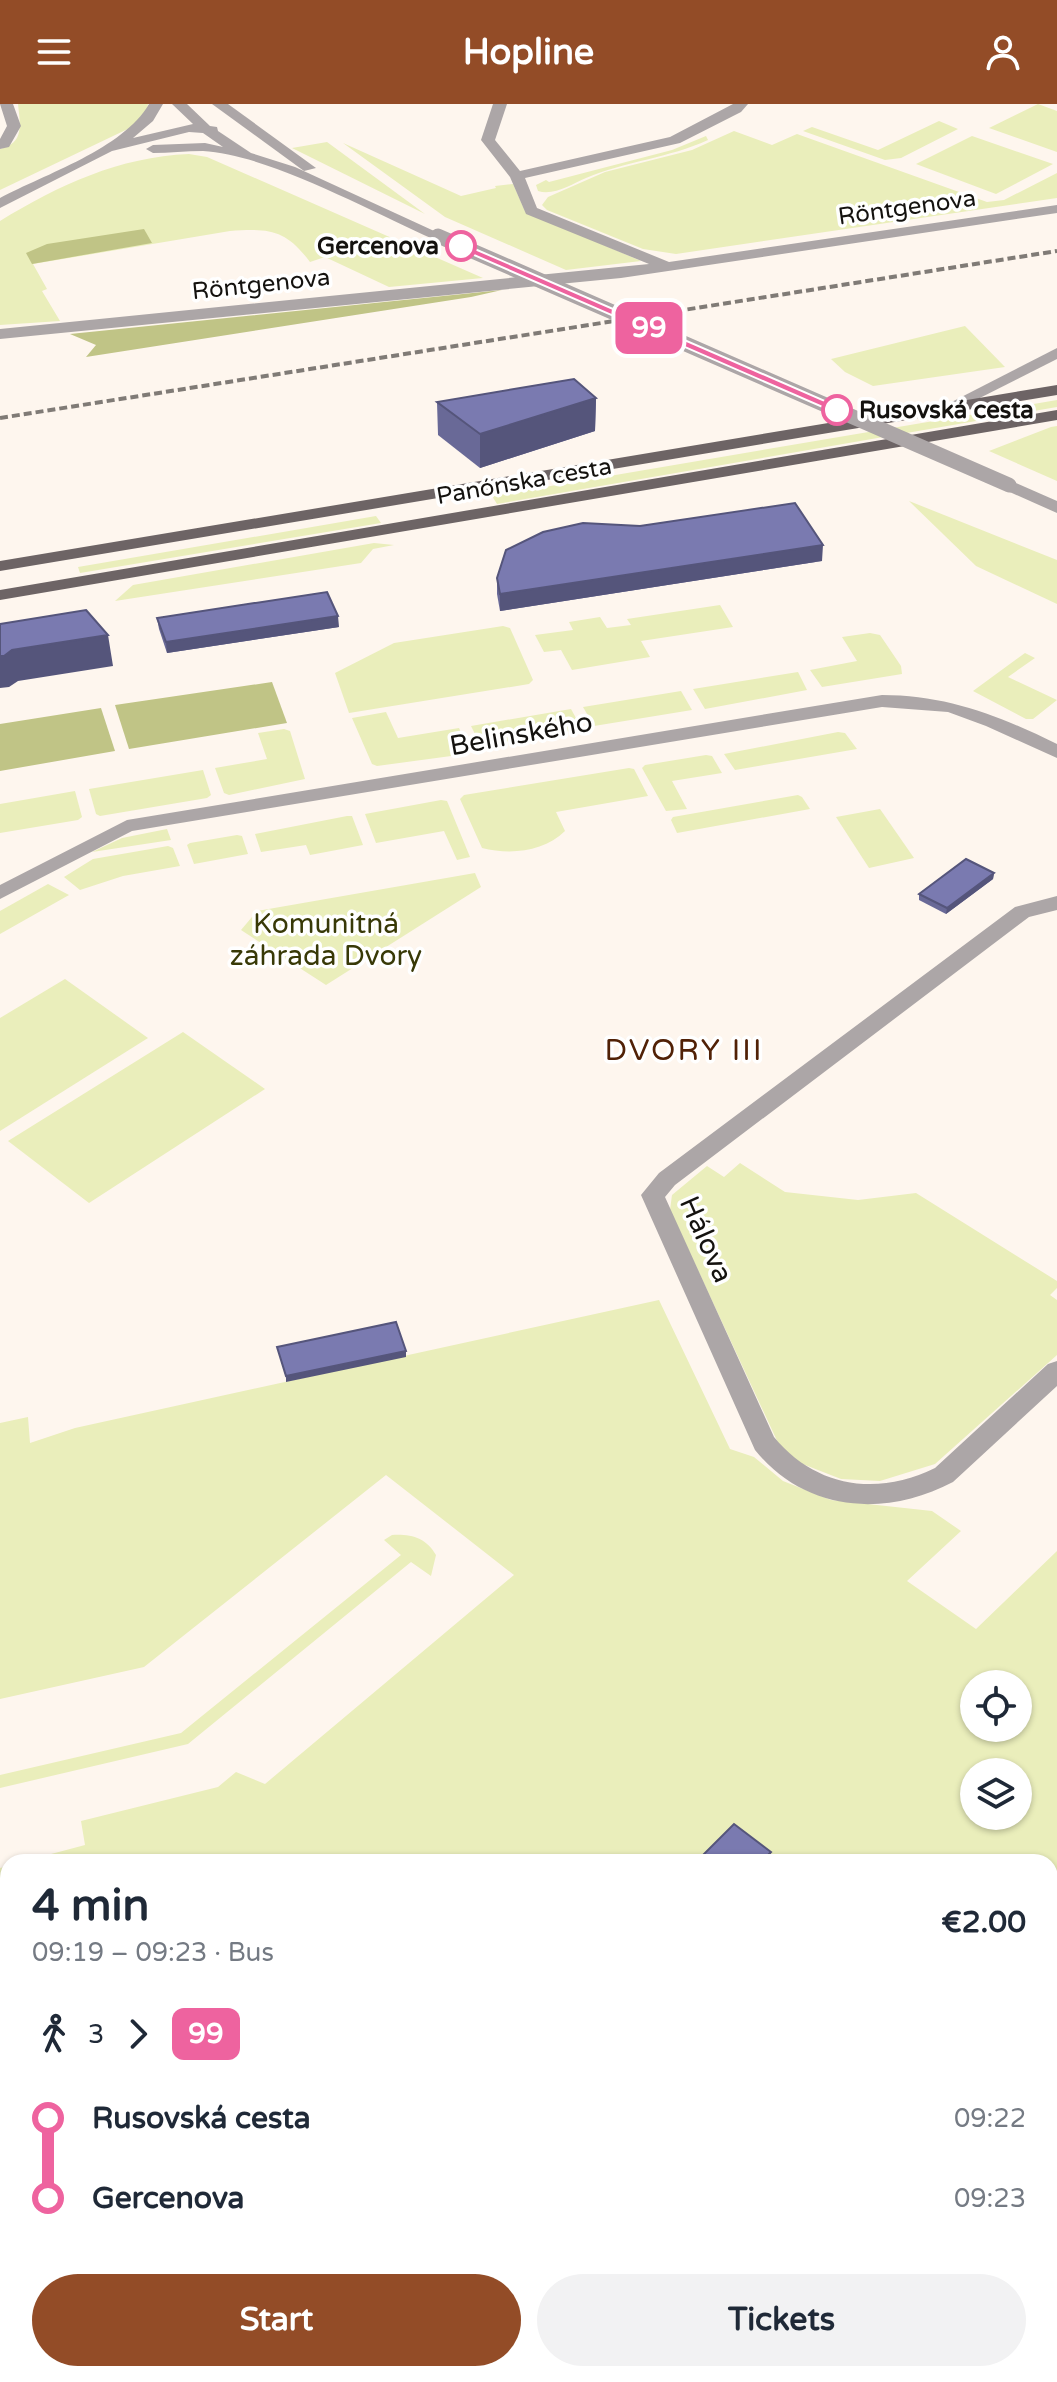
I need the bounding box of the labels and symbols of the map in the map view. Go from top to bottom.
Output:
street label: Röntgenova [836,183,978,232]
marker: Gercenova [446,231,476,261]
place label: Gercenova [317,232,439,261]
street label: Röntgenova [190,263,332,306]
line badge: 99 [613,302,685,354]
marker: Rusovská cesta [822,395,852,425]
place label: Rusovská cesta [859,396,1034,425]
street label: Panónska cesta [434,452,614,511]
street label: Belinského [447,705,595,763]
park label: Komunitná záhrada Dvory [230,907,422,973]
district label: DVORY III [605,1032,763,1069]
street label: Hálova [672,1191,740,1288]

